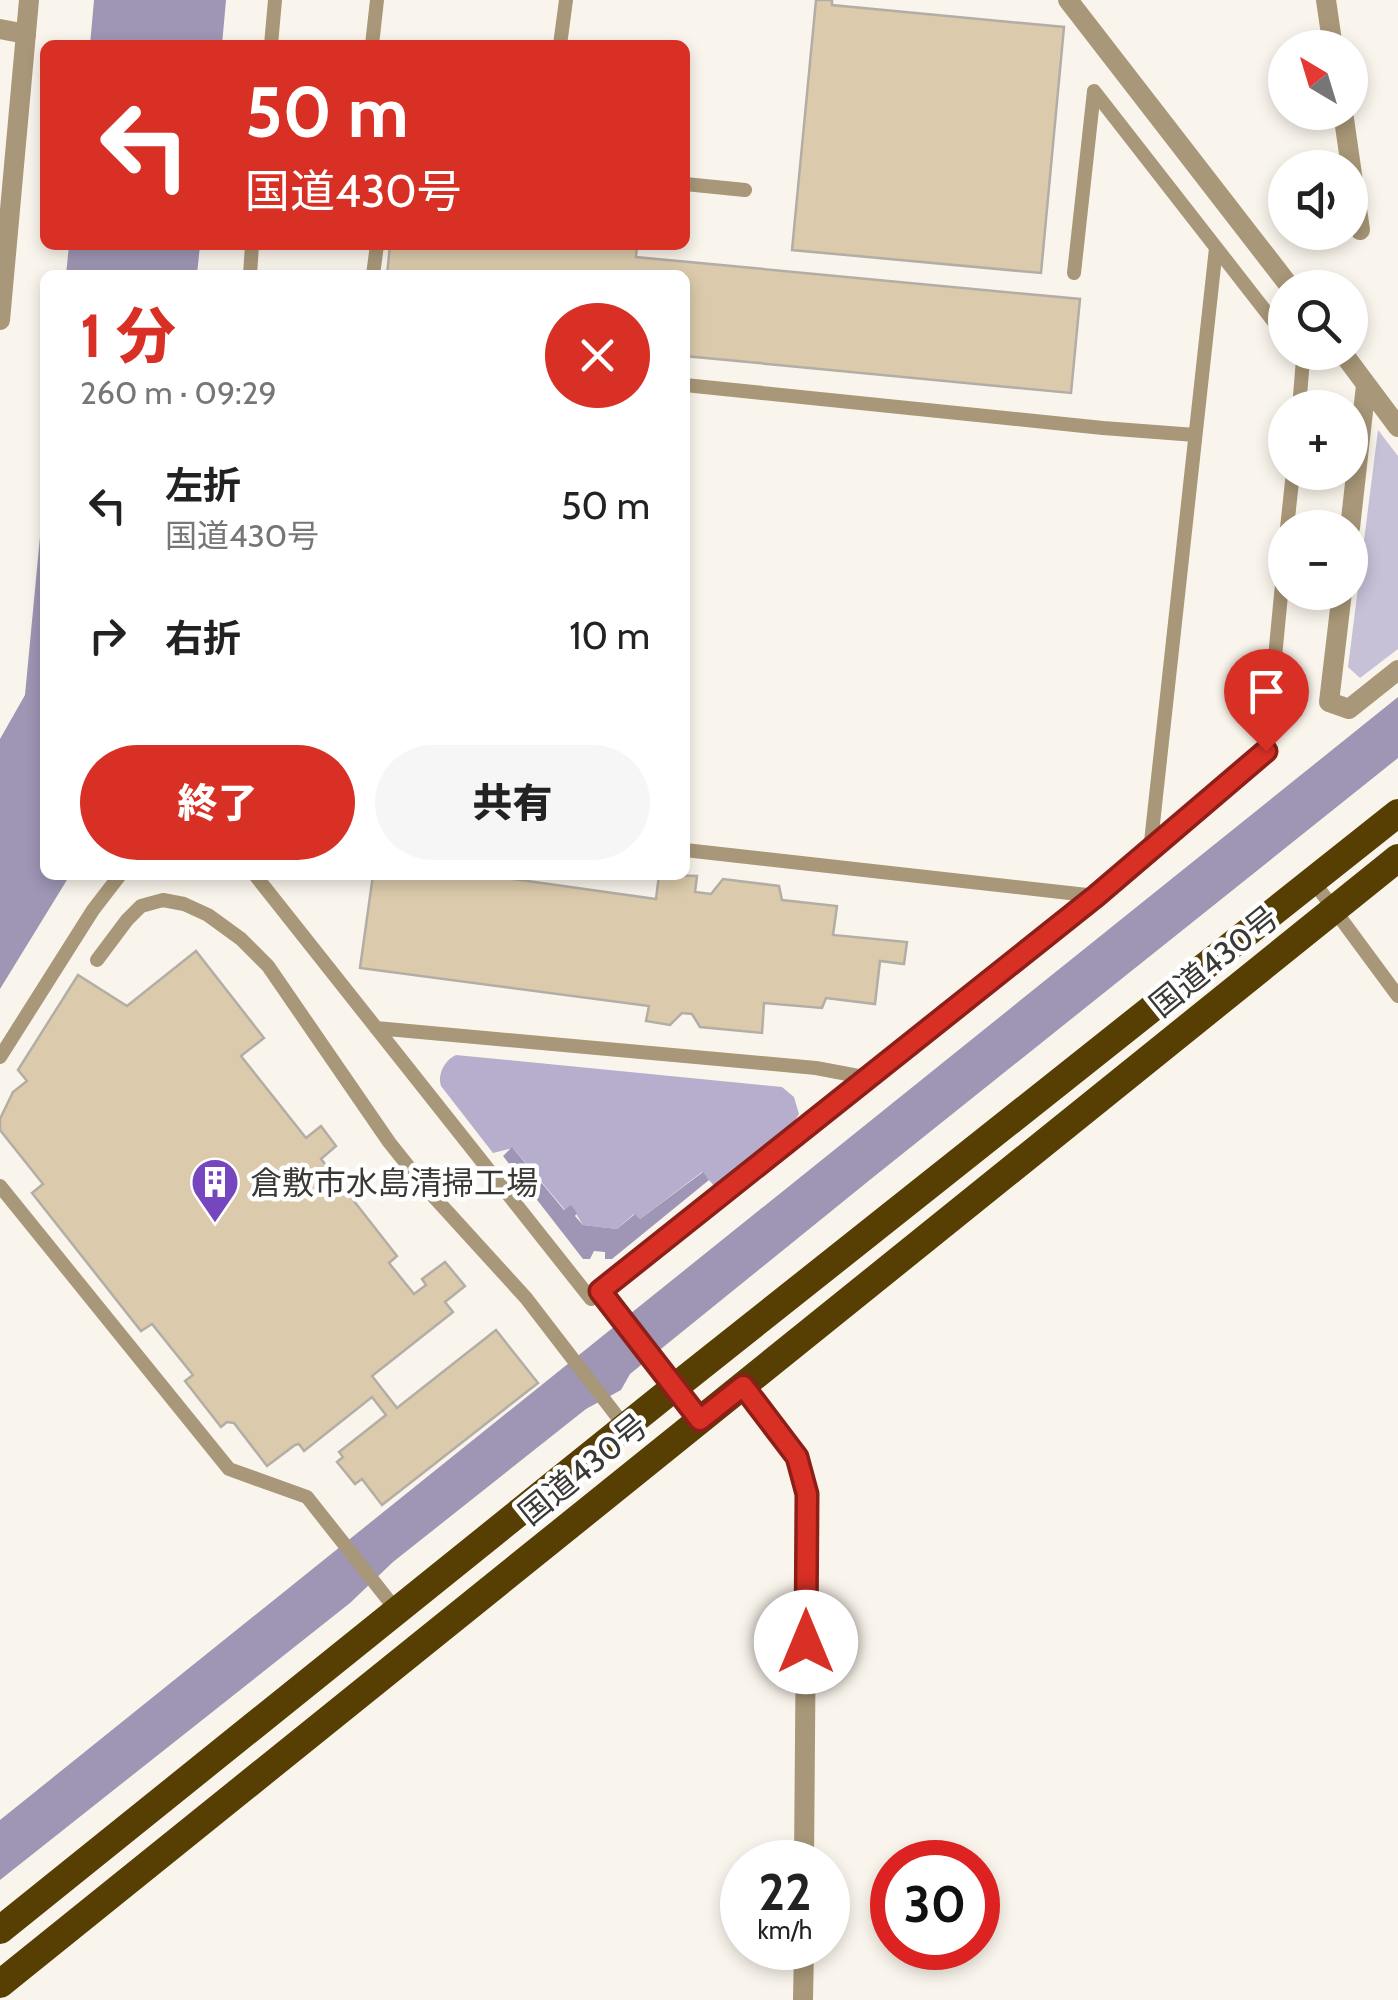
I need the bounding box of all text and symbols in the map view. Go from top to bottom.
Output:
north arrow [1268,30,1368,130]
map controls [1268,30,1368,610]
text: 50 m [245,69,409,155]
icon: left [80,80,210,210]
button: sound [1268,150,1368,250]
text: 国道430号 [245,164,462,218]
button: search [1268,270,1368,370]
text: 1 分 [80,299,176,372]
button: close [545,303,650,408]
text: 260 m · 09:29 [80,373,277,412]
button: + [1268,390,1368,490]
text: 左折 [165,462,241,509]
icon: left [80,478,135,533]
text: 50 m [561,482,650,529]
button: − [1268,510,1368,610]
text: 国道430号 [165,516,319,555]
icon: right [80,608,135,663]
text: 10 m [569,612,650,659]
text: 右折 [165,615,241,662]
pin [1224,649,1309,752]
icon: arrive [1239,664,1294,719]
button: 終了 [80,745,355,860]
button: 共有 [375,745,650,860]
street label: 国道430号 [1142,897,1286,1025]
building icon: 倉敷市水島清掃工場 [189,1156,241,1224]
place label: 倉敷市水島清掃工場 [250,1163,538,1202]
street label: 国道430号 [511,1405,655,1533]
position arrow [754,1590,858,1694]
speed limit sign: 30 [870,1840,1000,1970]
text: 22 [759,1862,811,1923]
text: km/h [758,1915,812,1945]

